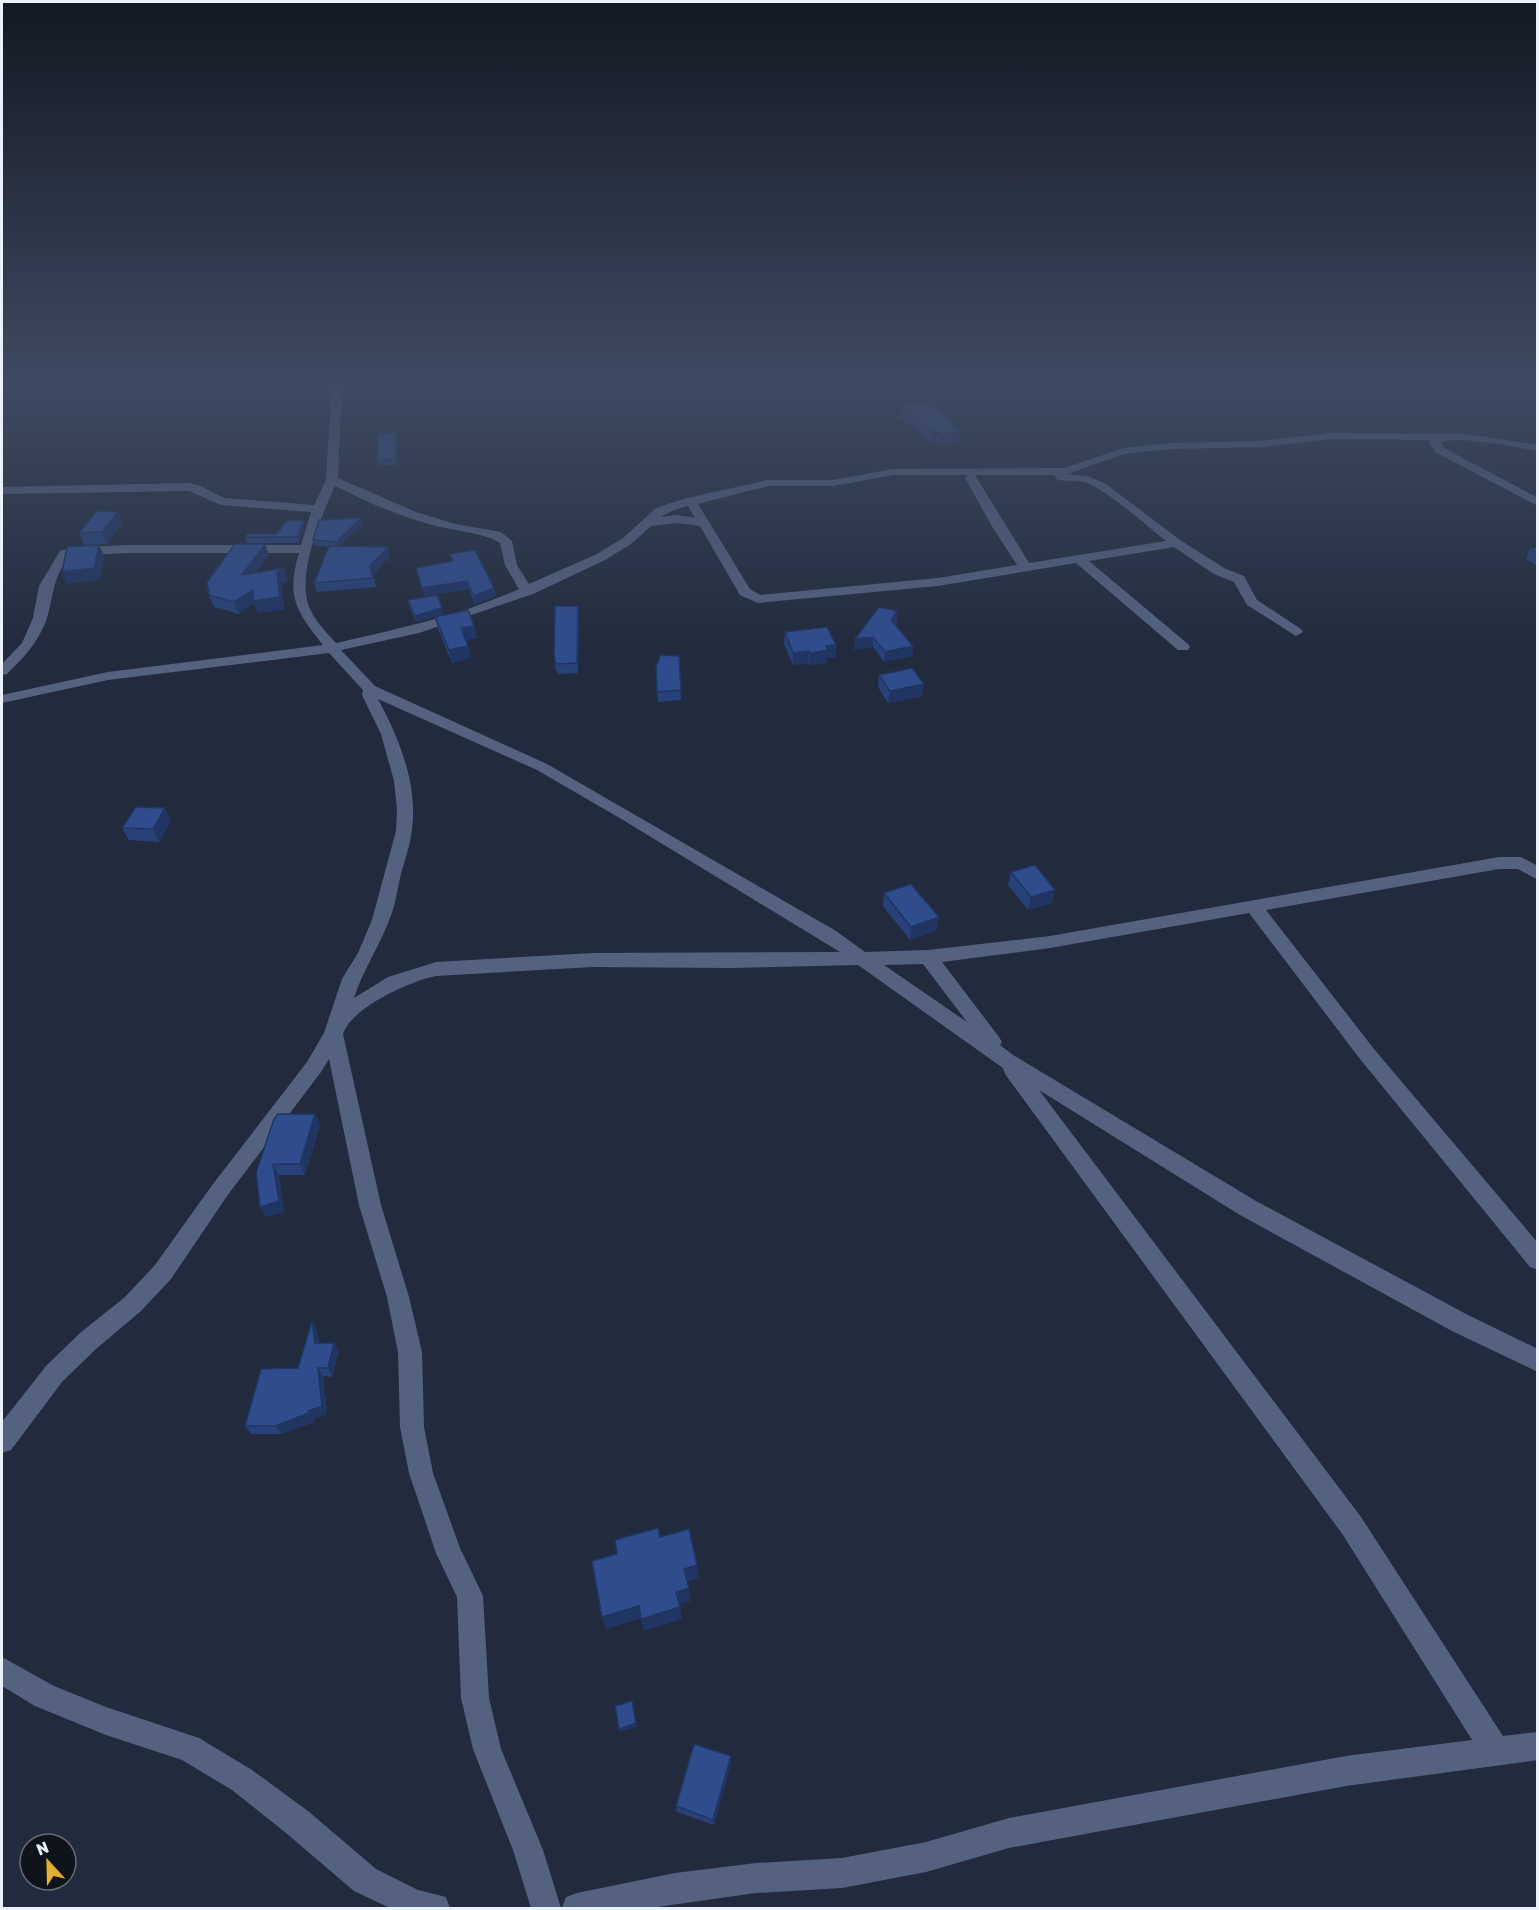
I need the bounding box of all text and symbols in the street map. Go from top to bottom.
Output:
north arrow [18,1832,78,1892]
text: N [34,1838,51,1860]

